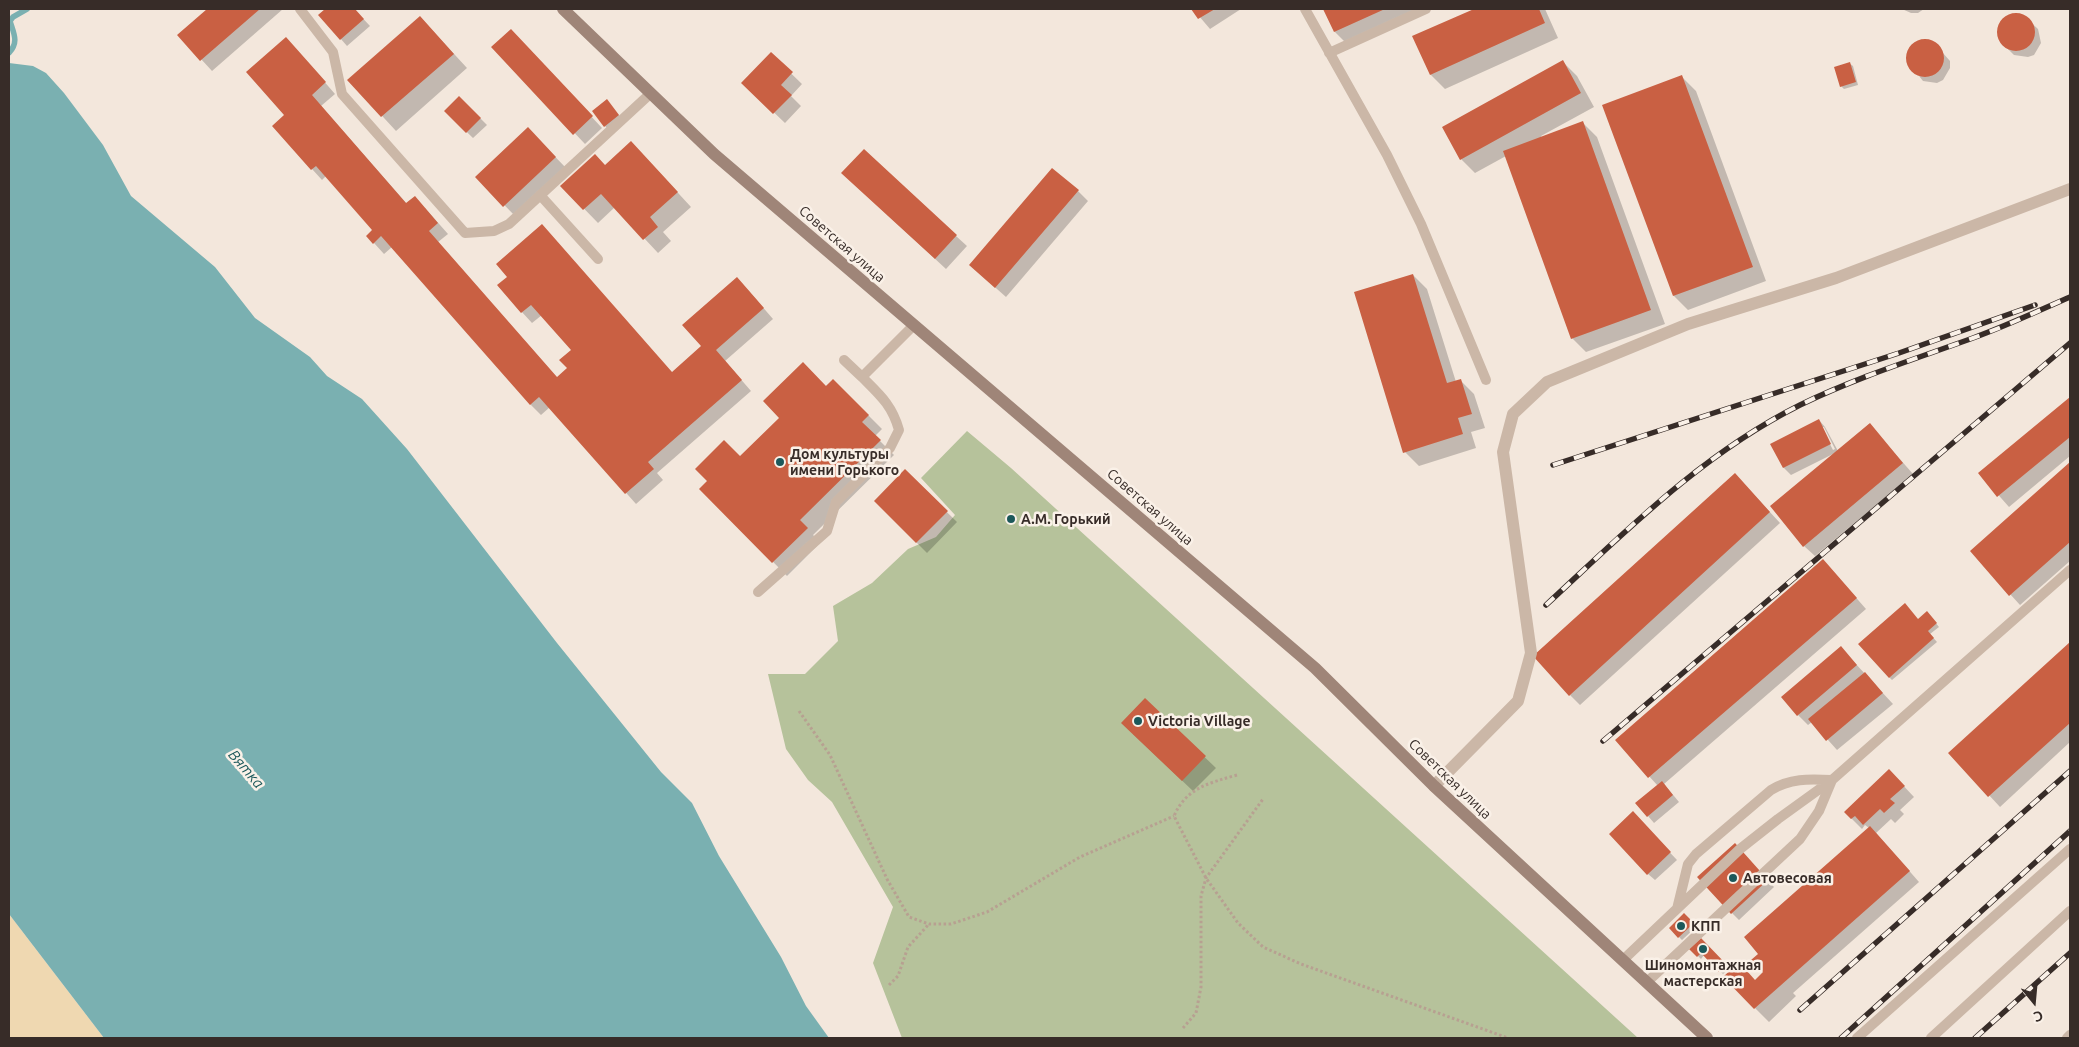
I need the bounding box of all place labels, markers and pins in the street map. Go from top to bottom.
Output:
place label: Дом культуры имени Горького [790,446,899,478]
marker: Дом культуры имени Горького [774,456,786,468]
place label: А.М. Горький [1021,511,1110,527]
marker: А.М. Горький [1005,513,1017,525]
place label: Victoria Village [1148,713,1251,729]
marker: Victoria Village [1132,715,1144,727]
place label: Автовесовая [1743,870,1832,886]
marker: Автовесовая [1727,872,1739,884]
place label: КПП [1691,918,1720,934]
marker: КПП [1675,920,1687,932]
marker: Шиномонтажная мастерская [1697,943,1709,955]
place label: Шиномонтажная мастерская [1645,957,1761,990]

